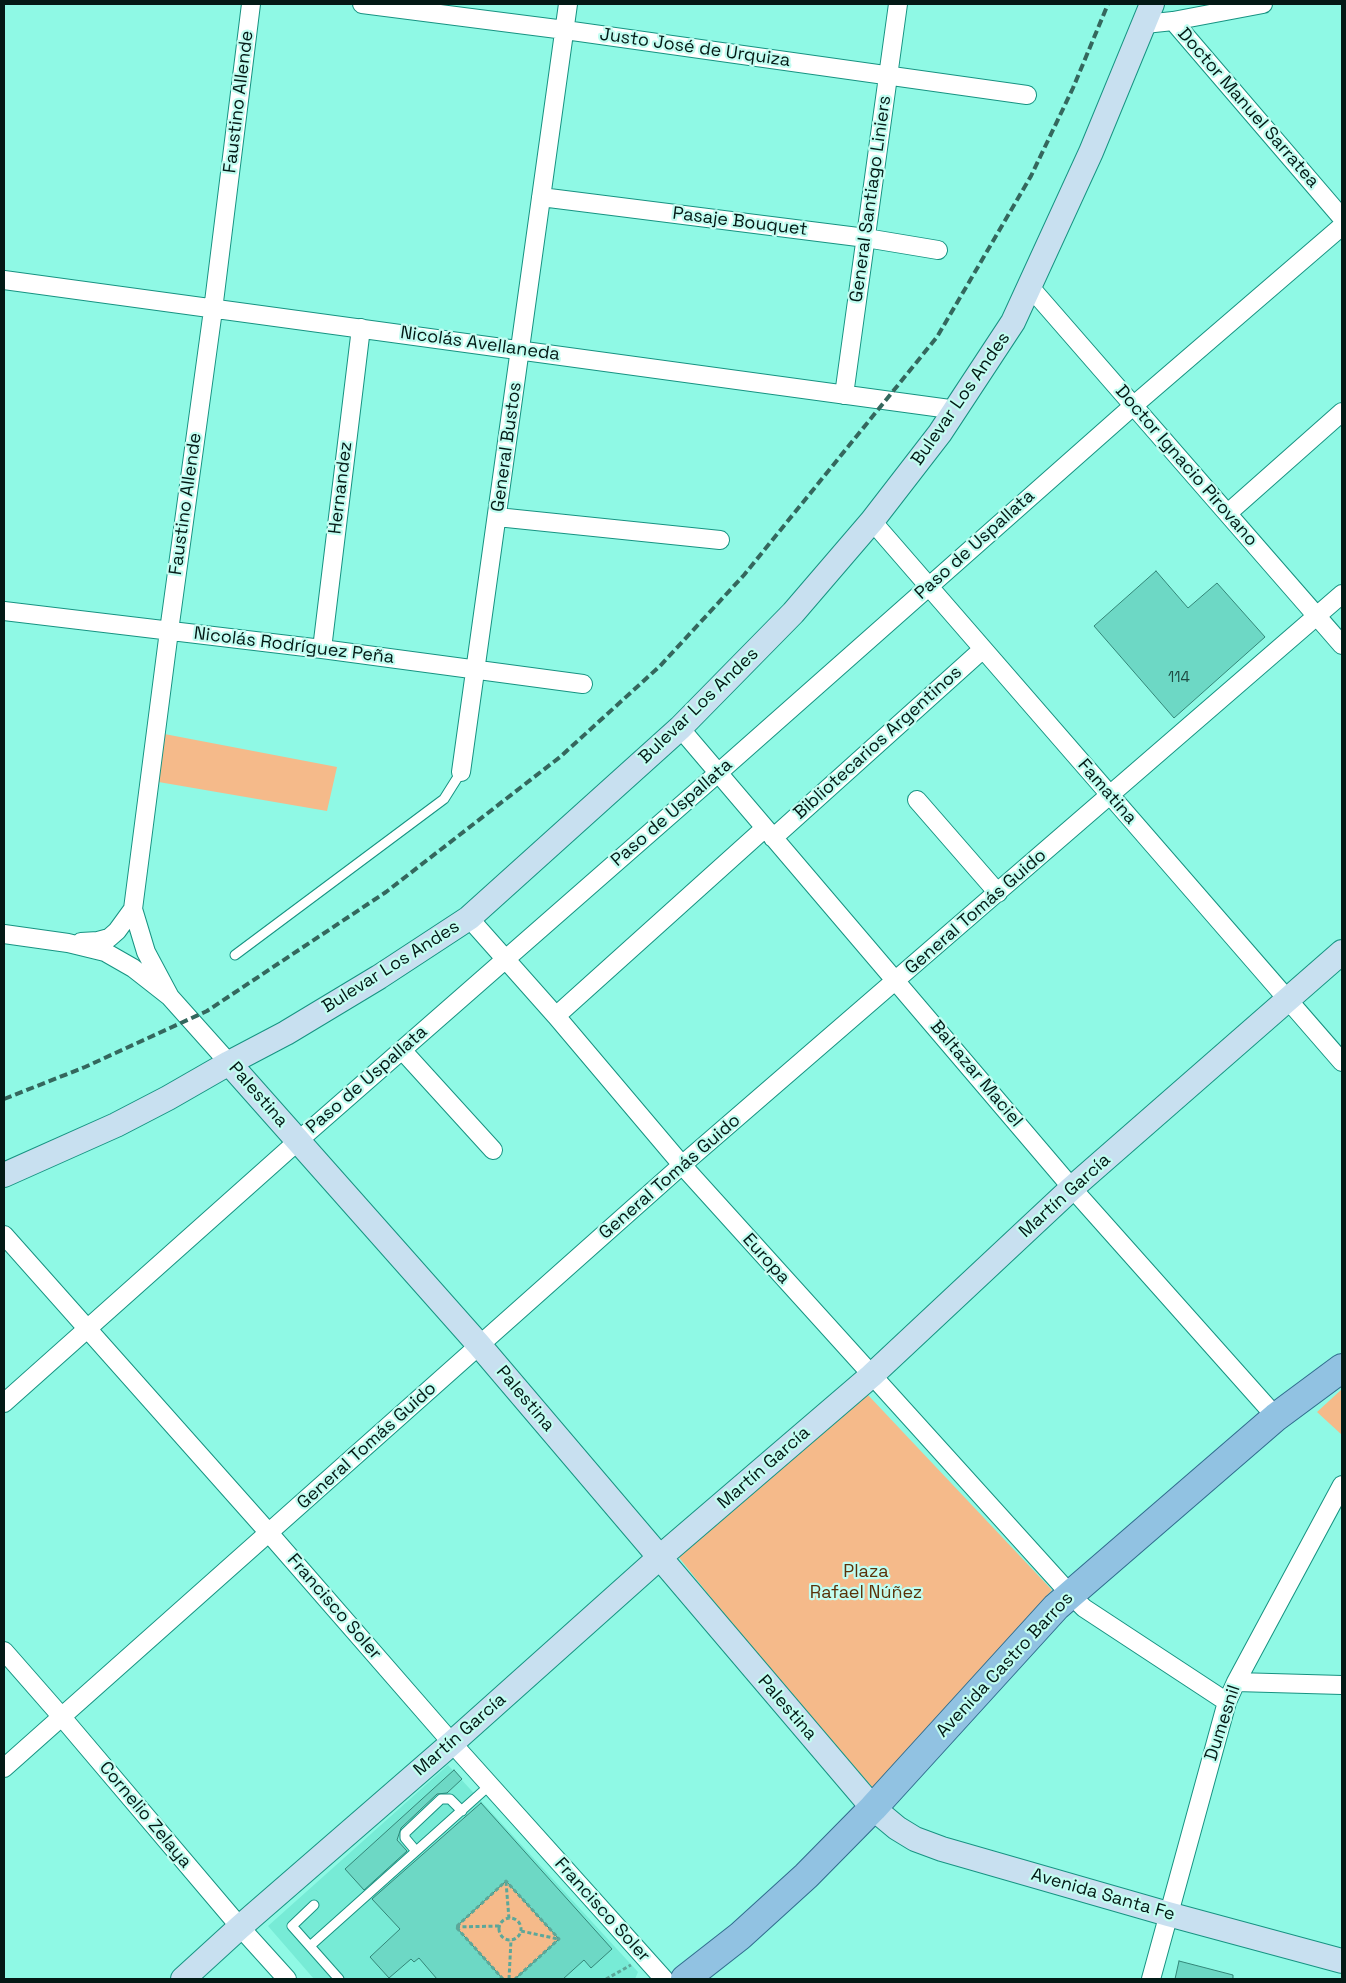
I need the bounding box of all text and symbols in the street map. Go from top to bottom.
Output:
street label: Justo José de Urquiza [598,24,792,72]
street label: Doctor Manuel Sarratea [1173,24,1323,192]
street label: Faustino Allende [220,29,258,175]
street label: General Santiago Liniers [846,94,896,304]
street label: Pasaje Bouquet [671,203,809,241]
street label: Nicolás Avellaneda [399,322,561,366]
street label: Bulevar Los Andes [907,328,1015,470]
street label: General Bustos [487,381,527,513]
street label: Doctor Ignacio Pirovano [1110,381,1262,551]
street label: Faustino Allende [165,431,207,577]
street label: Hernandez [325,441,357,535]
street label: Paso de Uspallata [911,486,1039,604]
street label: Nicolás Rodríguez Peña [193,623,395,669]
street label: Bulevar Los Andes [635,643,763,769]
street label: Bibliotecarios Argentinos [789,662,967,824]
house number: 114 [1168,669,1190,687]
street label: Paso de Uspallata [607,754,737,872]
street label: Famatina [1073,755,1141,829]
street label: General Tomás Guido [901,845,1051,979]
street label: Bulevar Los Andes [318,916,464,1018]
street label: Baltazar Maciel [925,1016,1027,1132]
street label: Paso de Uspallata [302,1021,432,1139]
street label: Palestina [224,1058,292,1132]
street label: General Tomás Guido [595,1110,745,1244]
street label: Martín García [1015,1149,1115,1243]
street label: Europa [738,1229,794,1289]
street label: Palestina [491,1362,559,1436]
street label: General Tomás Guido [293,1378,441,1514]
street label: Martín García [713,1422,815,1514]
street label: Francisco Soler [282,1550,386,1664]
park label: Plaza Rafael Núñez [810,1561,922,1604]
street label: Avenida Castro Barros [932,1588,1078,1742]
street label: Palestina [753,1671,821,1745]
street label: Dumesnil [1201,1682,1245,1764]
street label: Martín García [409,1689,511,1781]
street label: Cornelio Zelaya [94,1757,196,1873]
street label: Francisco Soler [550,1853,654,1967]
street label: Avenida Santa Fe [1029,1864,1177,1926]

